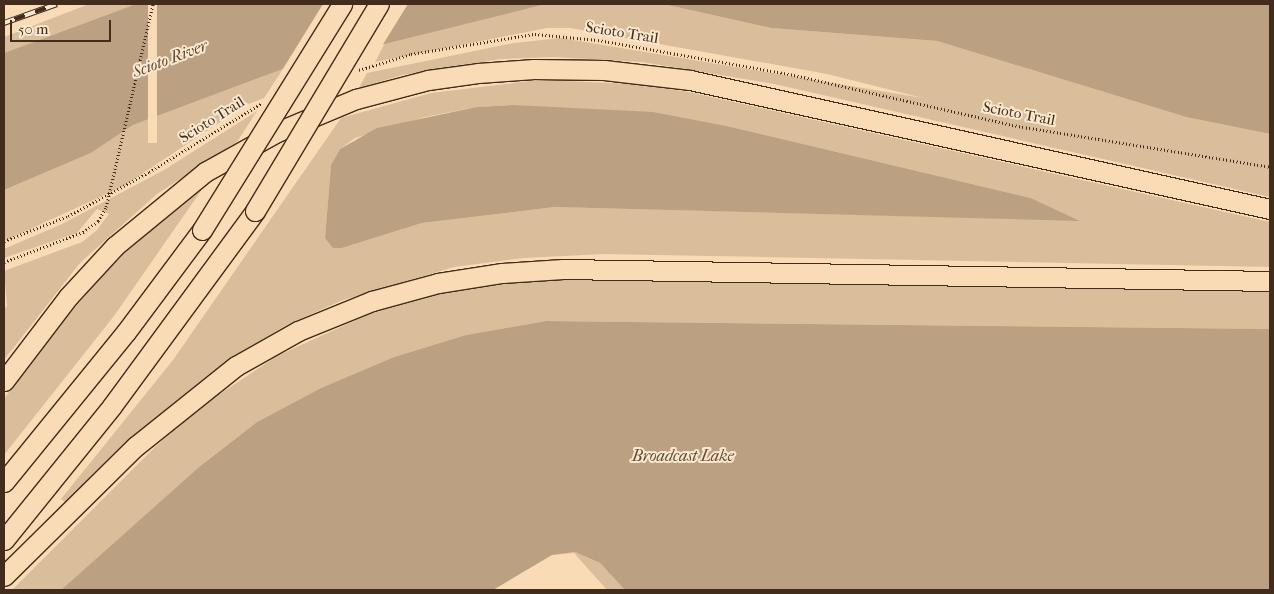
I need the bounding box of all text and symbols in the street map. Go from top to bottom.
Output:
scale bar [12,10,114,42]
street label: Scioto Trail [584,18,660,48]
text: 50 m [18,20,48,38]
water label: Scioto River [130,36,210,82]
street label: Scioto Trail [176,93,248,147]
street label: Scioto Trail [981,98,1057,130]
water label: Broadcast Lake [632,446,734,466]

